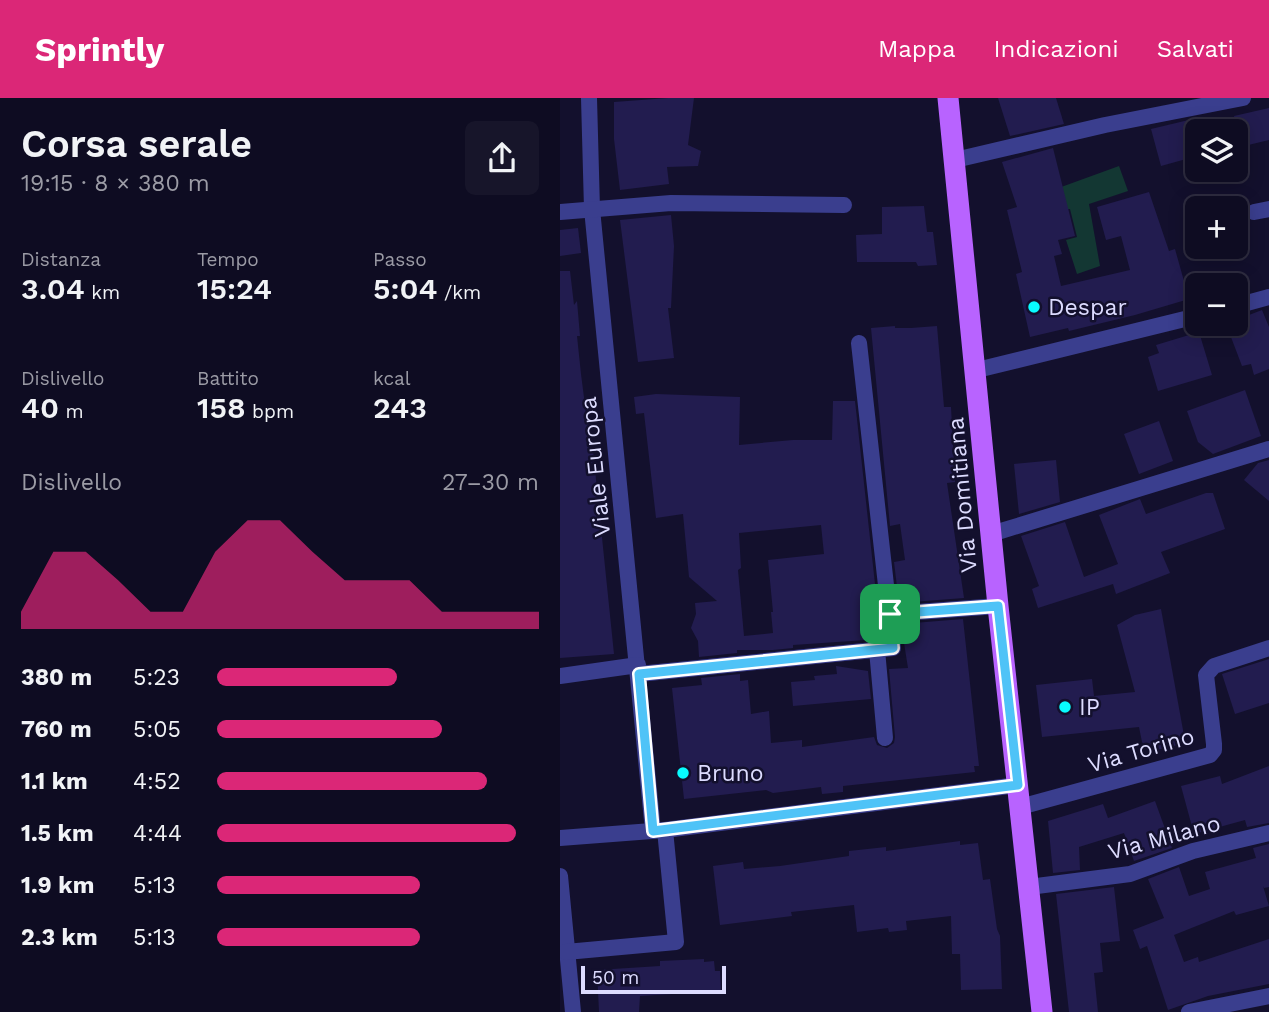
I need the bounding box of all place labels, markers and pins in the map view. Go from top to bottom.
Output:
place label: Despar [1048,294,1127,321]
marker: Despar [1026,299,1042,315]
pin [860,584,920,644]
place label: IP [1079,694,1100,721]
marker: IP [1057,699,1073,715]
place label: Bruno [697,760,764,787]
marker: Bruno [675,765,691,781]

